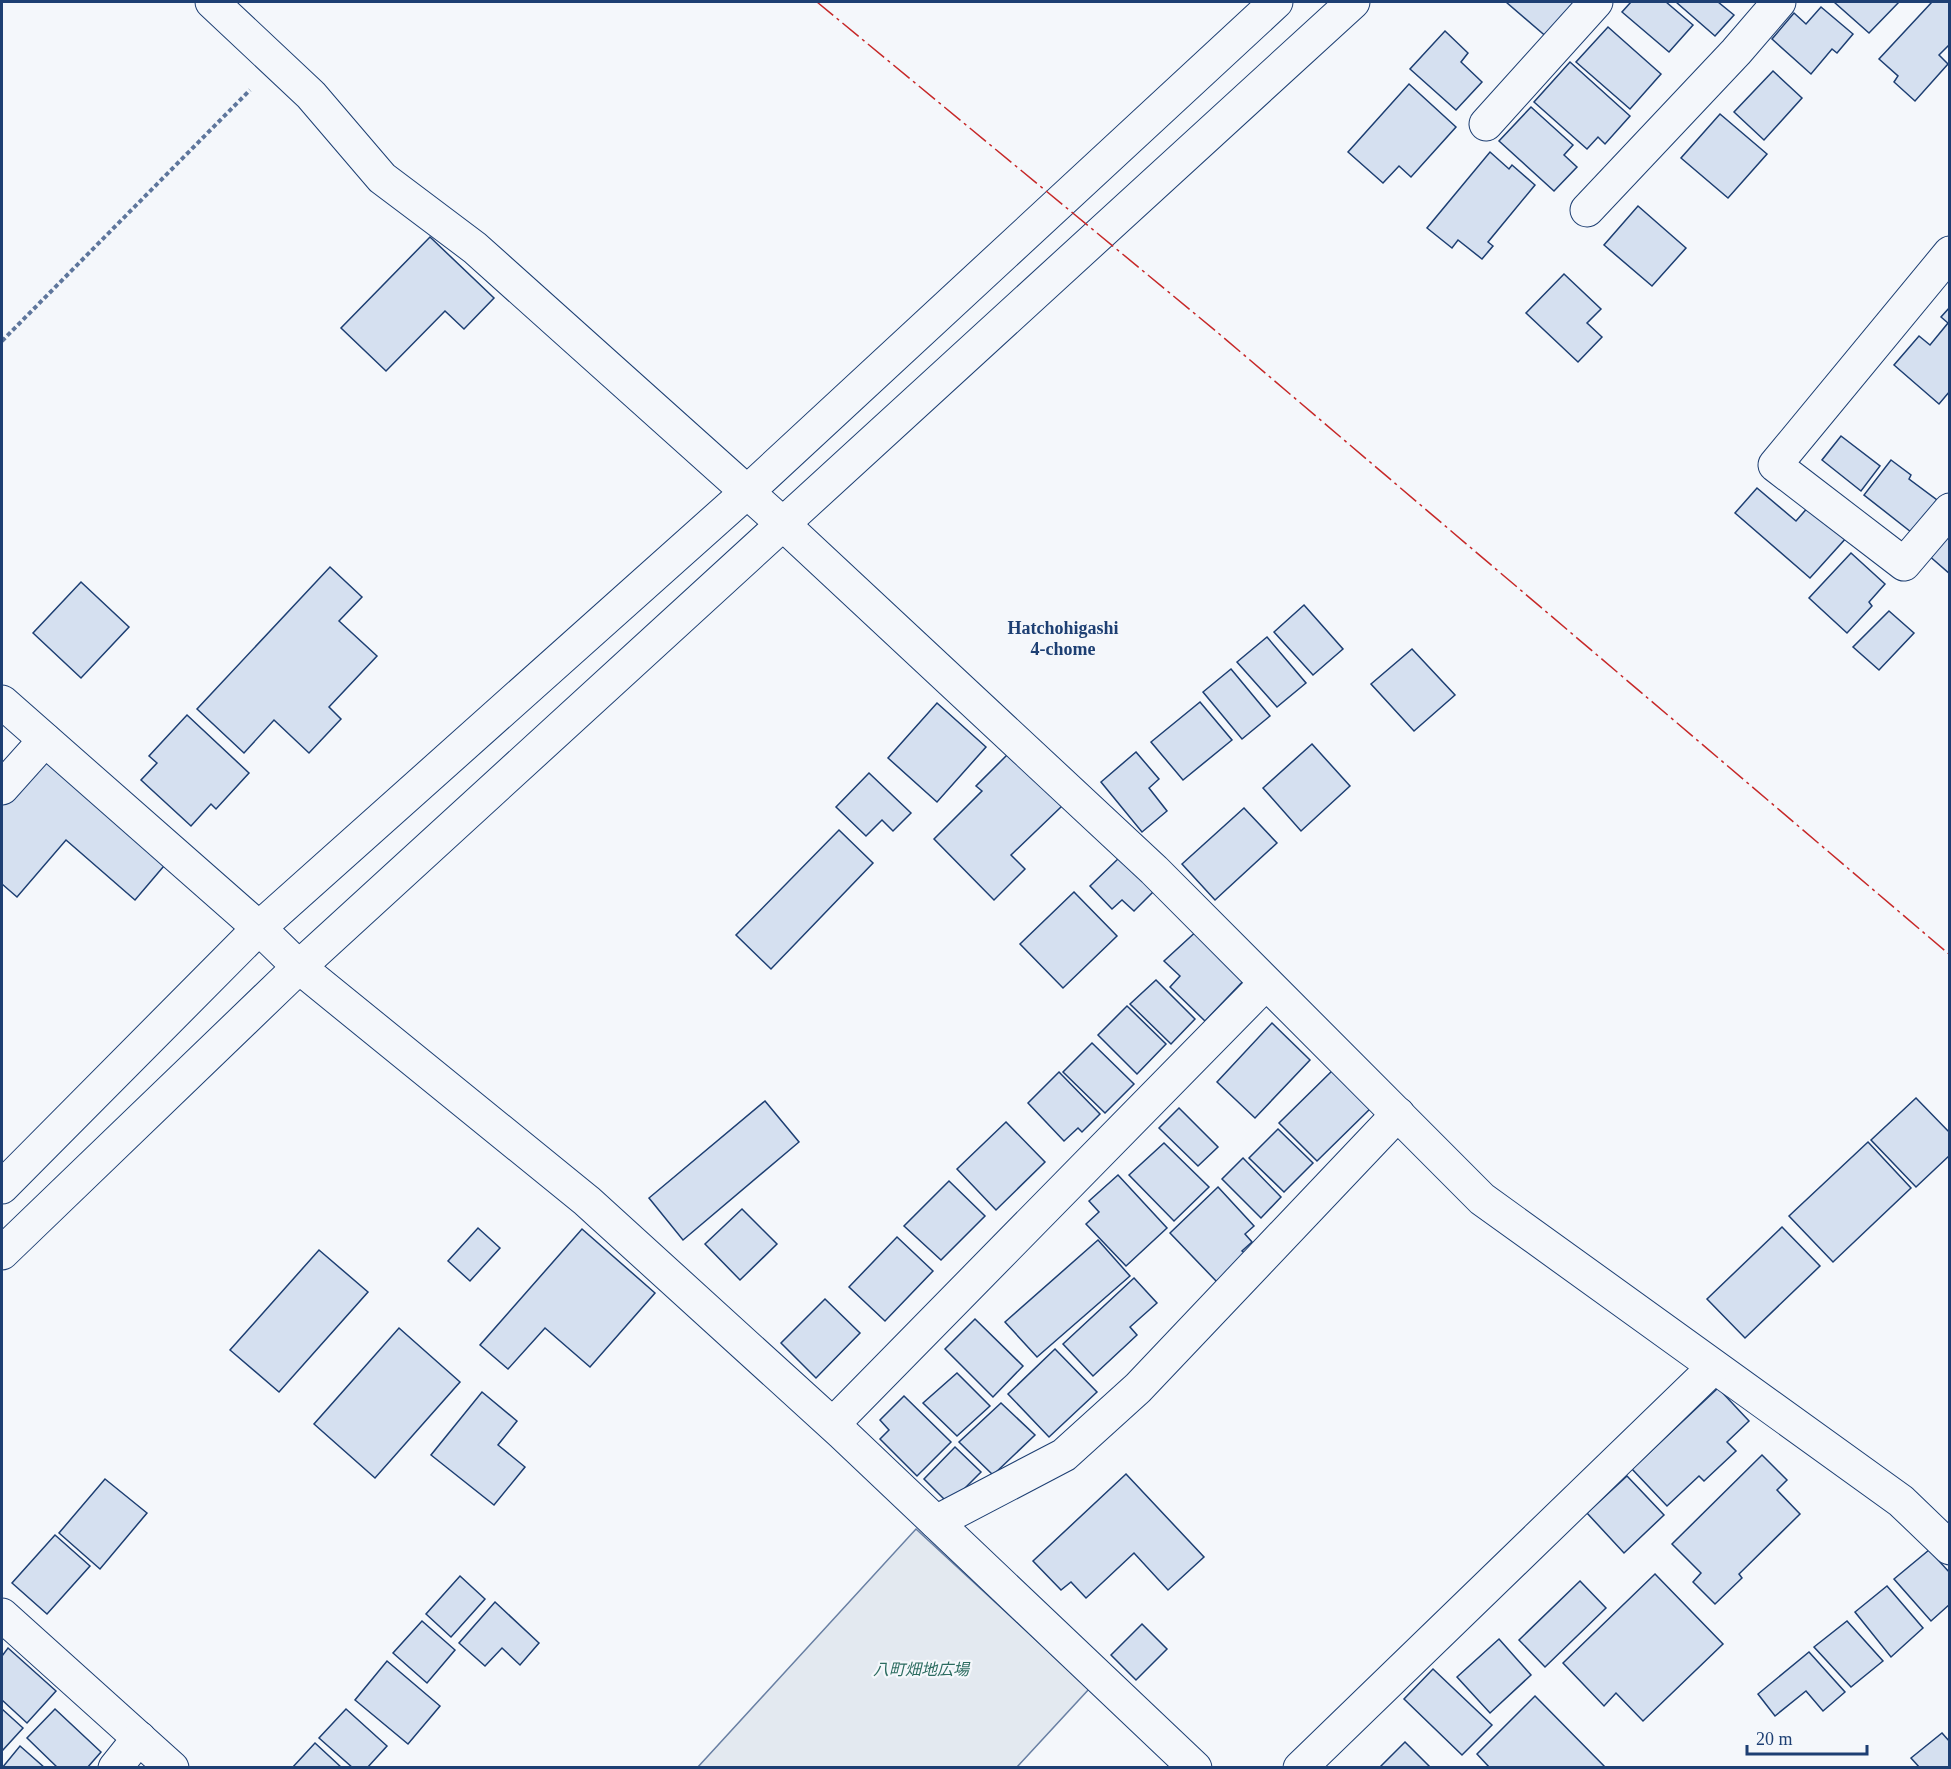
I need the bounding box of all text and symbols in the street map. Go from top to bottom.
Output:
district label: Hatchohigashi 4-chome [1007,618,1119,659]
park label: 八町畑地広場 [873,1661,971,1678]
scale bar [1747,1718,1867,1756]
text: 20 m [1756,1729,1793,1749]

